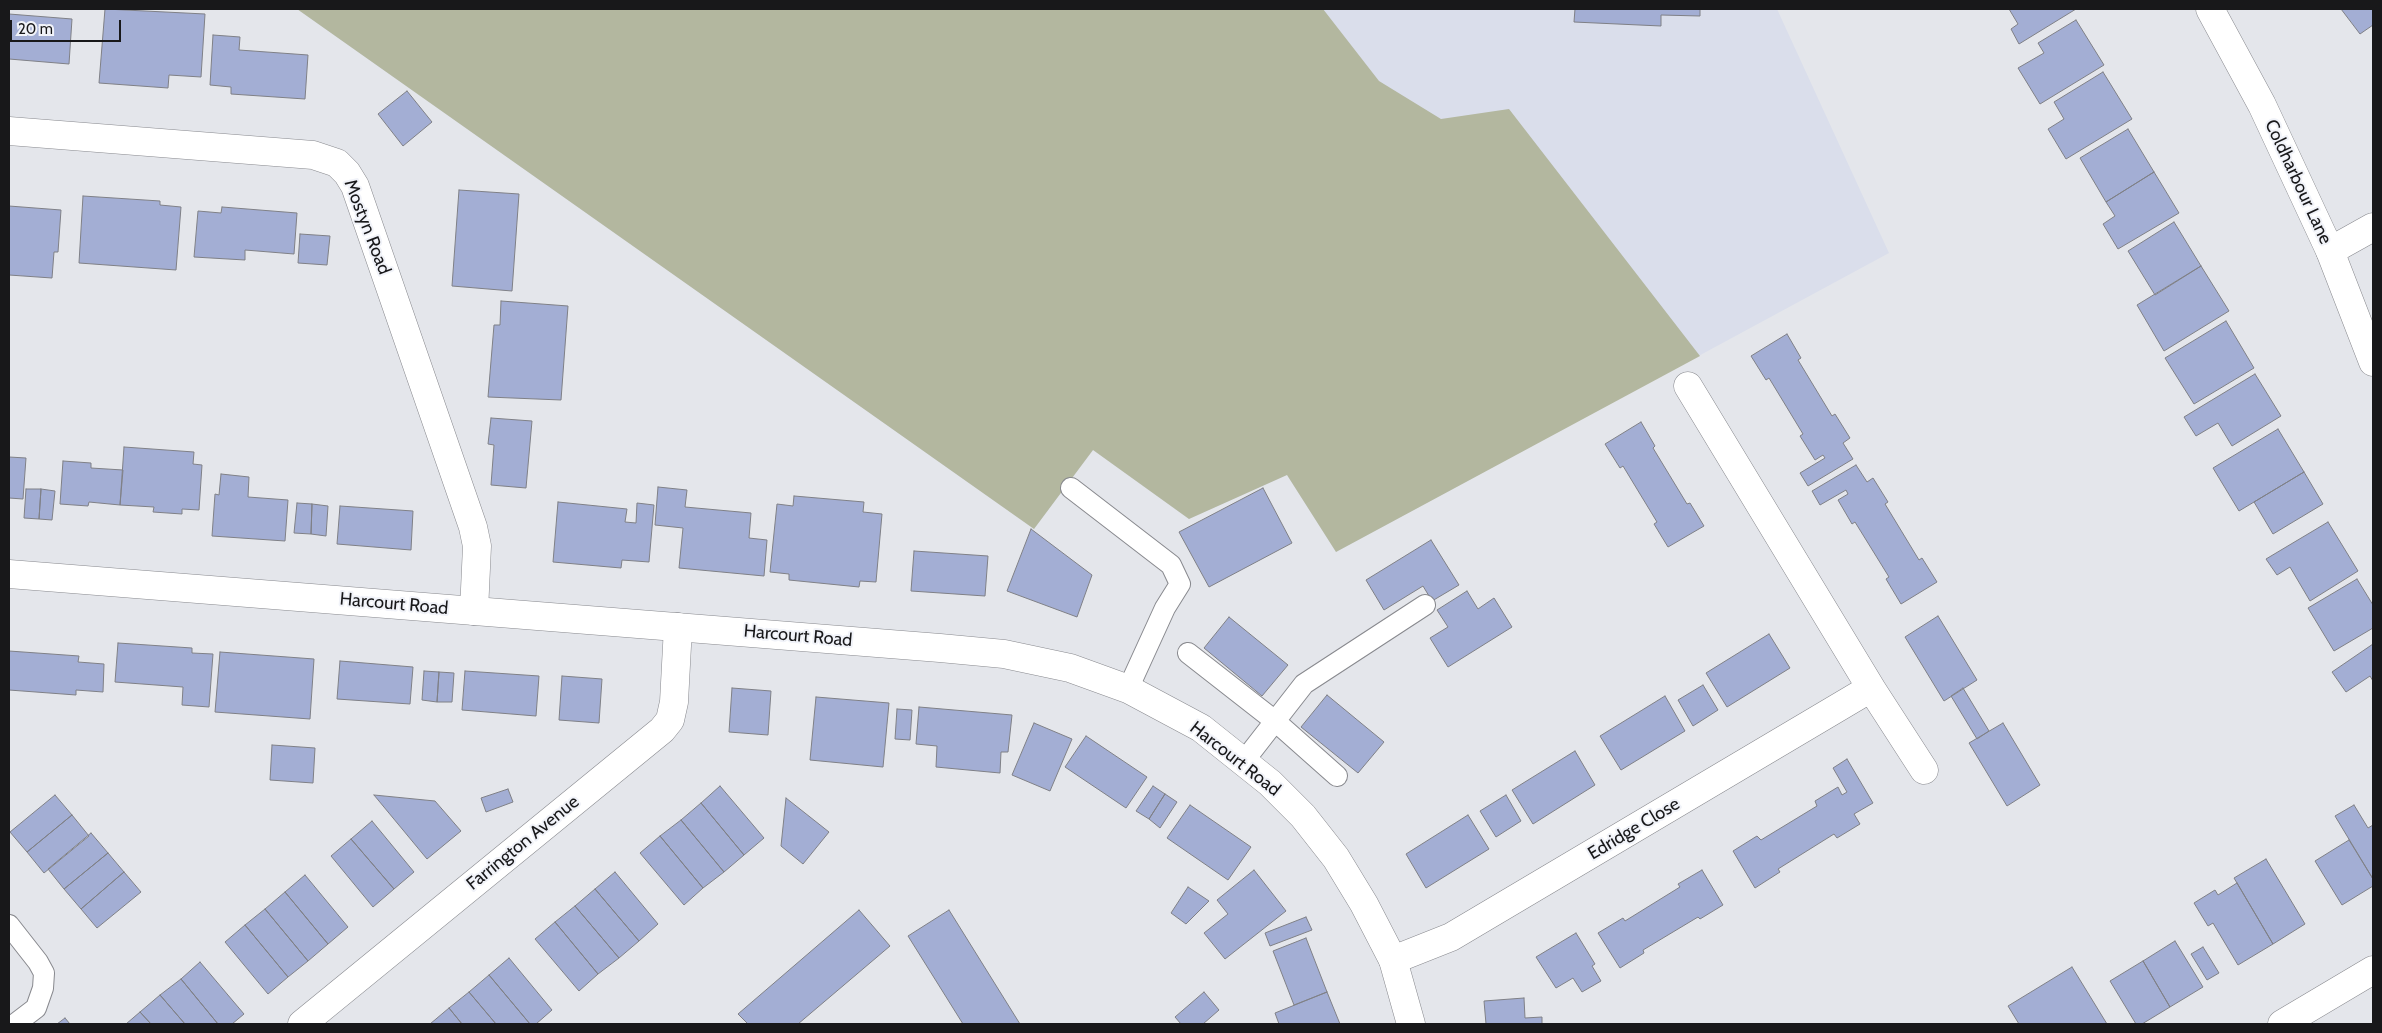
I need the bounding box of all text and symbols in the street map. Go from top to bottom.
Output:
scale bar [12,10,124,42]
text: 20 m [18,20,53,38]
street label: Coldharbour Lane [2260,116,2336,248]
street label: Mostyn Road [339,176,395,278]
street label: Harcourt Road [339,588,449,620]
street label: Harcourt Road [743,620,853,652]
street label: Harcourt Road [1185,717,1285,801]
street label: Farrington Avenue [462,791,584,895]
street label: Edridge Close [1584,793,1684,865]

